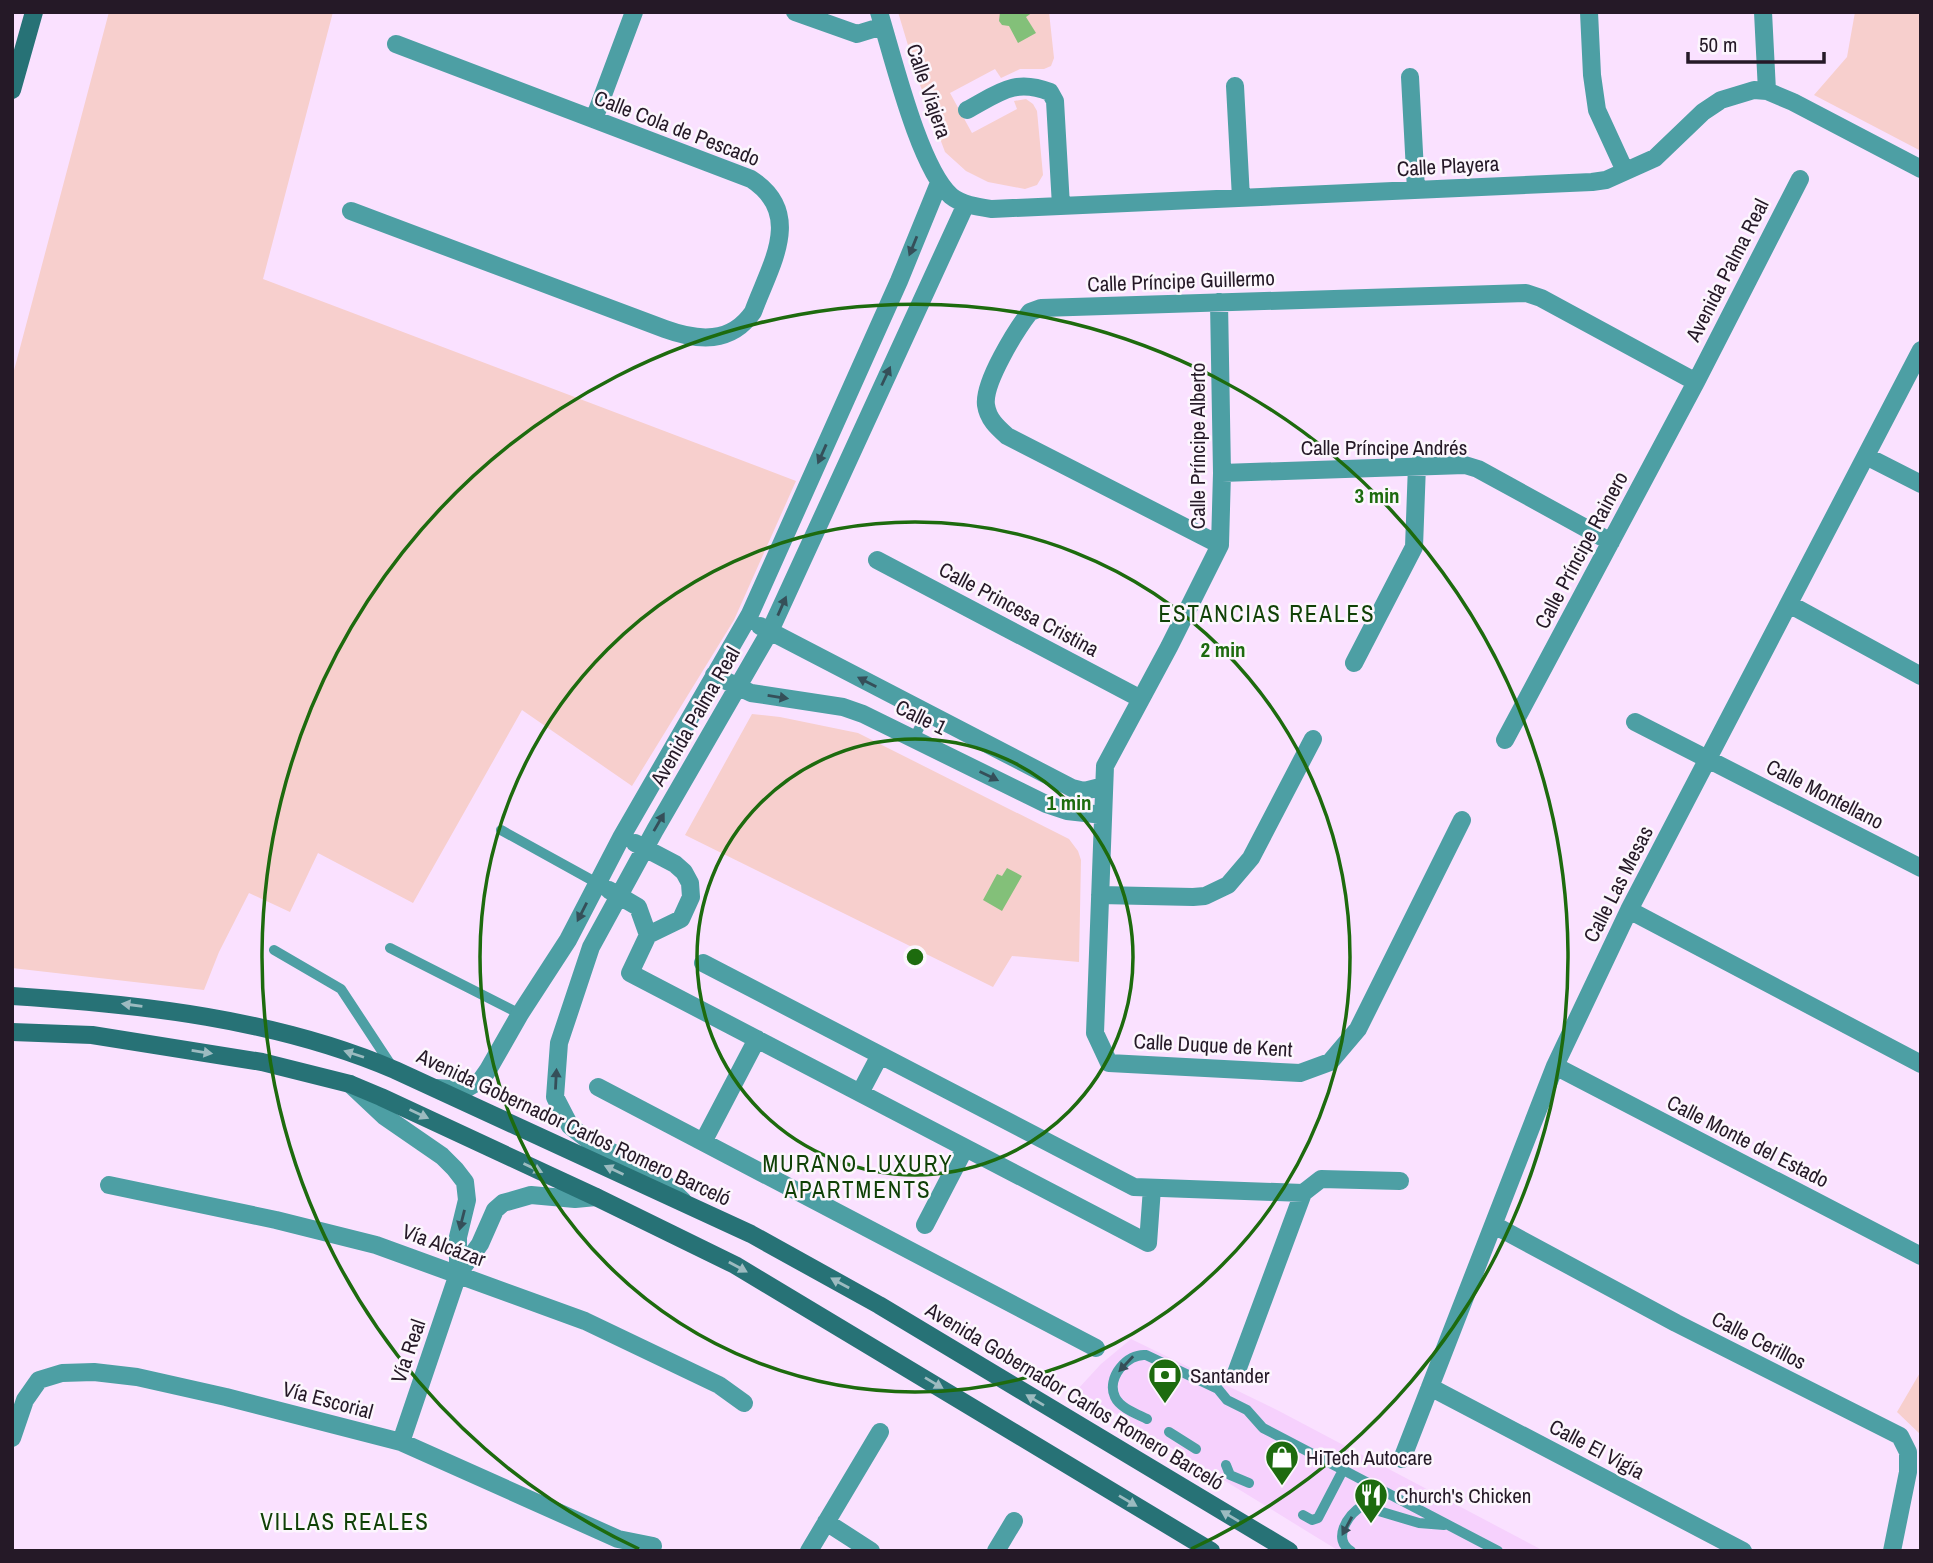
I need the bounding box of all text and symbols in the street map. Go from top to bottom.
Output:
scale bar [1688,21,1825,65]
text: 50 m [1699,30,1737,59]
street label: Calle Viajera [899,40,959,143]
street label: Calle Cola de Pescado [590,83,764,173]
street label: Calle Playera [1396,149,1500,183]
street label: Avenida Palma Real [1678,194,1775,347]
one-way arrow [908,235,919,256]
street label: Calle Príncipe Guillermo [1087,263,1275,299]
street label: Calle Príncipe Alberto [1183,363,1212,529]
one-way arrow [880,366,891,386]
street label: Calle Príncipe Andrés [1301,433,1467,462]
one-way arrow [816,444,828,464]
street label: Calle Príncipe Rainero [1527,466,1635,634]
text: 3 min [1355,481,1399,510]
street label: Calle Princesa Cristina [934,555,1104,664]
one-way arrow [777,595,788,616]
district label: ESTANCIAS REALES [1158,598,1376,629]
text: 2 min [1201,635,1245,664]
street label: Avenida Palma Real [643,641,747,792]
one-way arrow [857,676,877,687]
one-way arrow [767,692,789,703]
street label: Calle 1 [891,692,952,742]
street label: Calle Montellano [1761,752,1889,836]
one-way arrow [979,770,999,781]
text: 1 min [1047,788,1091,817]
one-way arrow [653,813,665,832]
street label: Calle Las Mesas [1576,821,1660,947]
one-way arrow [577,902,588,922]
centre of rings [903,945,927,969]
one-way arrow [121,1000,143,1011]
street label: Calle Duque de Kent [1133,1026,1293,1064]
street label: Avenida Gobernador Carlos Romero Barceló [411,1041,736,1213]
one-way arrow [191,1047,213,1058]
one-way arrow [343,1048,364,1058]
one-way arrow [551,1068,562,1090]
street label: Calle Monte del Estado [1662,1088,1834,1194]
one-way arrow [409,1108,429,1120]
district label: MURANO LUXURY APARTMENTS [762,1148,954,1205]
one-way arrow [523,1162,543,1173]
one-way arrow [604,1164,624,1176]
one-way arrow [456,1209,467,1231]
street label: Vía Alcázar [398,1217,490,1274]
one-way arrow [728,1261,747,1273]
one-way arrow [830,1277,849,1289]
street label: Avenida Gobernador Carlos Romero Barceló [920,1295,1230,1497]
street label: Calle Cerillos [1707,1304,1811,1376]
street label: Vía Real [384,1315,432,1387]
one-way arrow [1118,1355,1134,1373]
bank icon: Santander [1146,1356,1184,1405]
place label: Santander [1190,1361,1270,1390]
street label: Vía Escorial [280,1374,376,1426]
one-way arrow [924,1377,943,1389]
one-way arrow [1025,1394,1044,1406]
street label: Calle El Vigía [1544,1412,1650,1486]
shop icon: HiTech Autocare [1263,1438,1301,1487]
place label: HiTech Autocare [1306,1443,1432,1472]
restaurant icon: Church's Chicken [1352,1476,1390,1525]
place label: Church's Chicken [1396,1481,1531,1510]
one-way arrow [1119,1494,1138,1507]
district label: VILLAS REALES [260,1506,430,1537]
one-way arrow [1221,1510,1240,1522]
one-way arrow [1341,1516,1353,1536]

